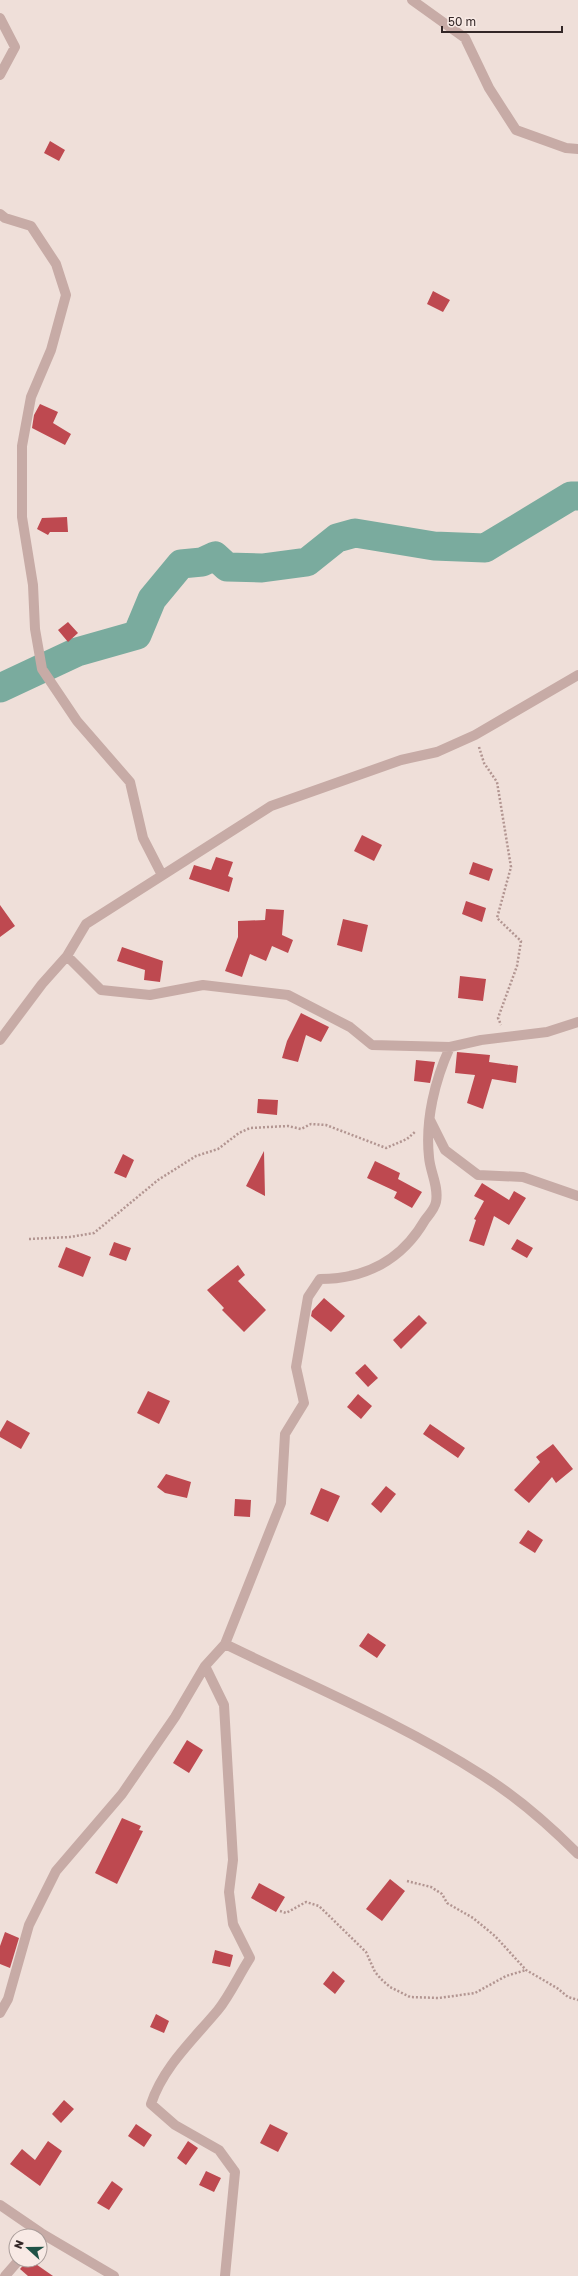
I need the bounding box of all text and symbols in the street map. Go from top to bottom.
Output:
scale bar [442,8,562,34]
text: 50 m [448,14,476,29]
north arrow [8,2228,48,2268]
text: N [11,2238,26,2250]

